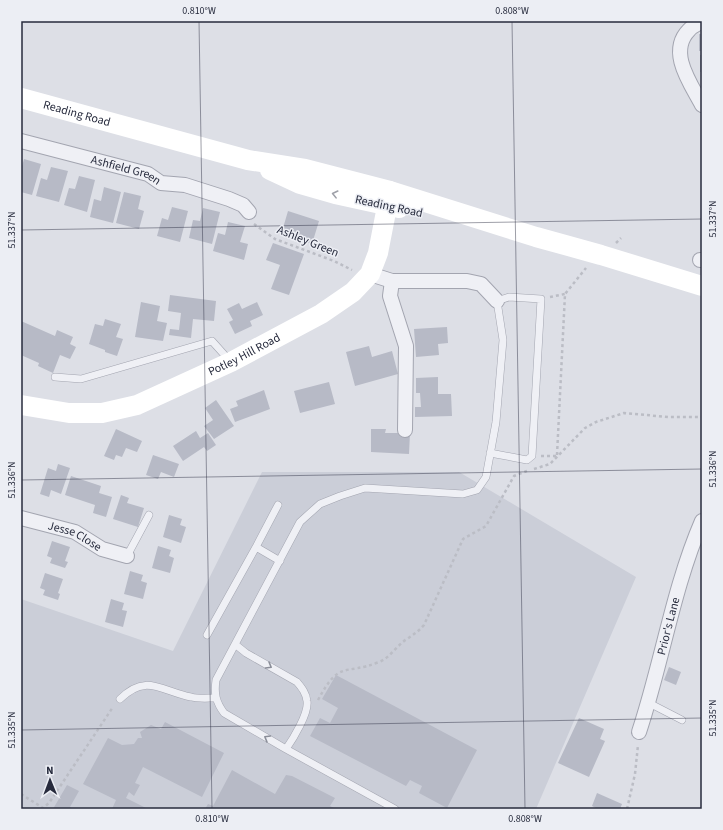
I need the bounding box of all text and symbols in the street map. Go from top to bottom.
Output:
text: 0.810°W [182,4,216,18]
text: 0.808°W [495,4,529,18]
street label: Reading Road [41,96,112,131]
street label: Ashfield Green [89,152,164,189]
one-way arrow [332,190,339,199]
street label: Reading Road [353,191,424,222]
text: 51.337°N [706,200,720,238]
text: 51.337°N [5,211,19,249]
street label: Ashley Green [274,221,341,262]
street label: Potley Hill Road [205,329,283,380]
text: 51.336°N [706,450,720,488]
text: 51.336°N [5,461,19,499]
street label: Jesse Close [46,517,105,556]
street label: Prior's Lane [653,595,685,657]
one-way arrow [265,661,272,668]
text: 51.335°N [706,699,720,737]
text: 51.335°N [5,711,19,749]
one-way arrow [264,735,271,742]
north arrow [30,760,70,800]
text: N [46,763,54,778]
text: 0.810°W [195,812,229,826]
text: 0.808°W [508,812,542,826]

